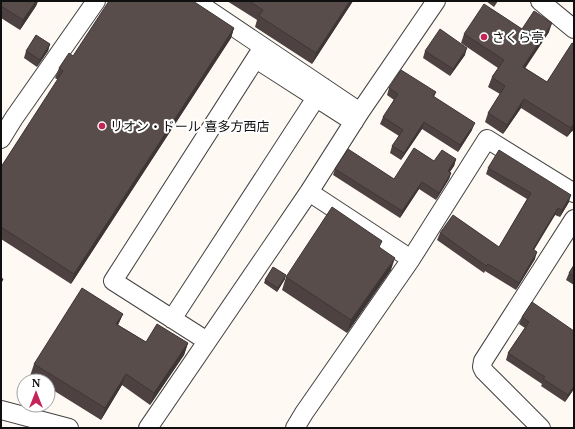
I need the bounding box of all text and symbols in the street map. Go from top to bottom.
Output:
place label: さくら亭 [492,28,544,46]
marker: さくら亭 [479,32,489,42]
place label: リオン・ドール 喜多方西店 [110,117,269,135]
marker: リオン・ドール 喜多方西店 [97,121,107,131]
north arrow [16,373,56,413]
text: N [32,375,41,390]

